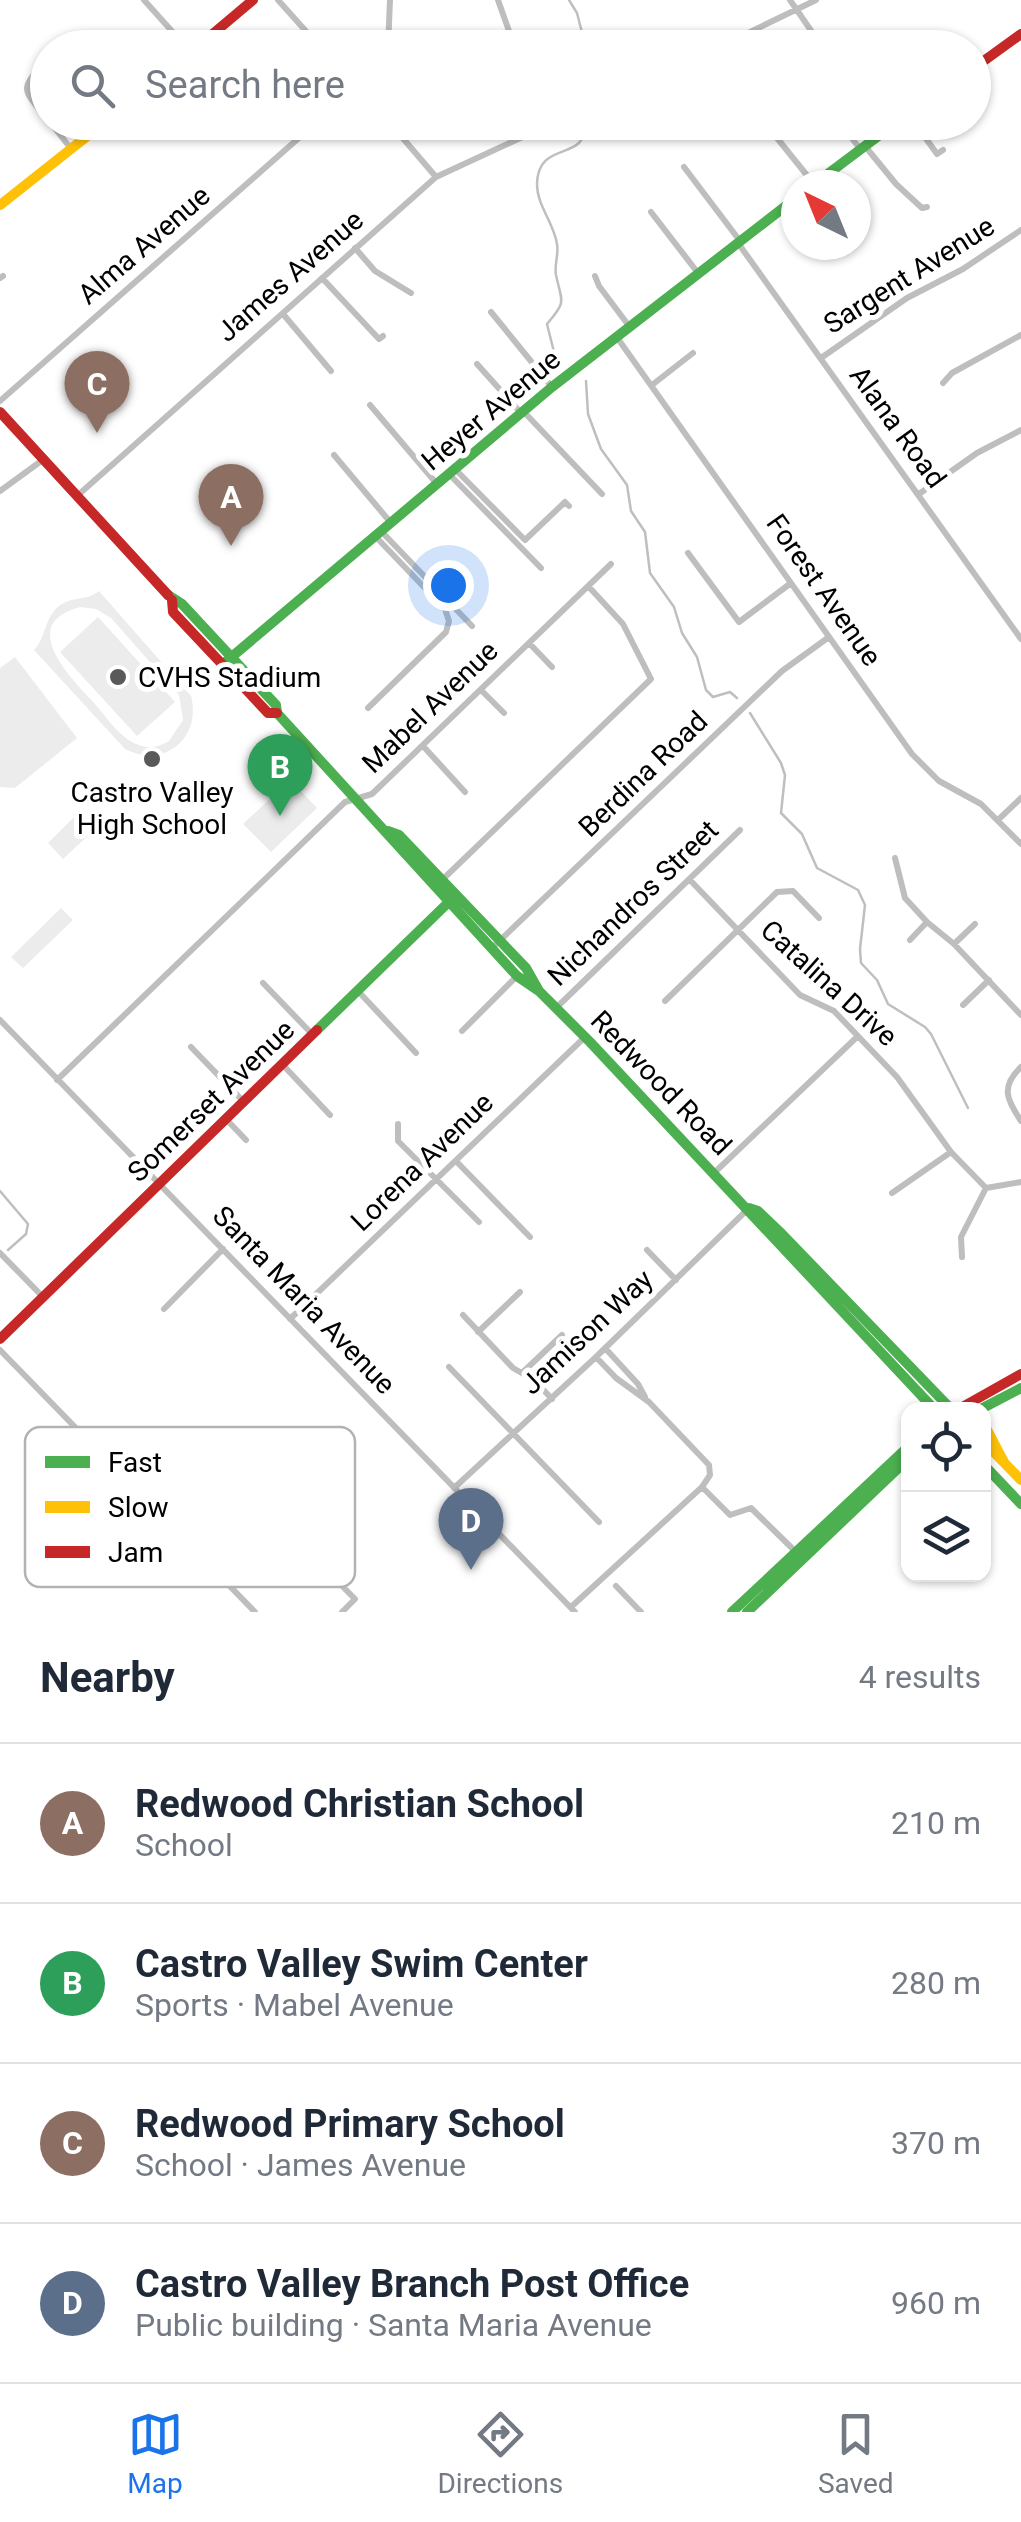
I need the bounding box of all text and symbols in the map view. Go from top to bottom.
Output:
search box [30,30,991,140]
icon: search [65,58,120,113]
text: Search here [145,63,345,107]
north arrow [781,170,871,260]
street label: Alma Avenue [72,179,216,311]
street label: James Avenue [210,204,370,348]
street label: Sargent Avenue [818,209,1000,341]
street label: Heyer Avenue [415,343,567,477]
pin: C [64,350,130,433]
street label: Alana Road [843,360,953,494]
pin: A [198,464,264,546]
street label: Forest Avenue [760,508,888,672]
your location [423,560,474,611]
street label: Mabel Avenue [355,634,505,780]
place label: CVHS Stadium [138,661,321,694]
marker: CVHS Stadium [107,666,129,688]
street label: Berdina Road [572,704,714,844]
pin: B [248,734,312,816]
marker: Castro Valley High School [141,748,163,770]
place label: Castro Valley High School [70,776,234,841]
street label: Nichandros Street [541,813,725,993]
street label: Catalina Drive [754,913,904,1053]
street label: Redwood Road [584,1004,738,1162]
street label: Somerset Avenue [121,1013,301,1189]
street label: Lorena Avenue [344,1086,500,1238]
street label: Santa Maria Avenue [206,1199,402,1401]
street label: Jamison Way [514,1263,660,1401]
map controls [901,1402,991,1582]
button: locate [901,1402,991,1492]
legend [25,1427,355,1587]
text: Fast [108,1446,162,1479]
pin: D [438,1488,504,1570]
text: Slow [108,1491,168,1524]
button: layers [901,1492,991,1582]
text: Jam [108,1536,163,1569]
text: Nearby [40,1653,175,1702]
text: 4 results [859,1658,981,1696]
text: Redwood Christian School [135,1782,584,1826]
text: A [62,1804,83,1842]
text: 210 m [891,1804,981,1842]
text: School [135,1826,233,1864]
text: Castro Valley Swim Center [135,1942,588,1986]
text: B [62,1964,83,2002]
text: 280 m [891,1964,981,2002]
text: Sports · Mabel Avenue [135,1986,454,2024]
text: Redwood Primary School [135,2102,565,2146]
text: C [62,2124,83,2162]
text: 370 m [891,2124,981,2162]
text: School · James Avenue [135,2146,466,2184]
text: Castro Valley Branch Post Office [135,2262,689,2306]
text: D [62,2284,83,2322]
text: 960 m [891,2284,981,2322]
text: Public building · Santa Maria Avenue [135,2306,652,2344]
tab: Map [127,2407,183,2500]
tab: Directions [437,2407,563,2500]
tab: Saved [818,2407,894,2500]

